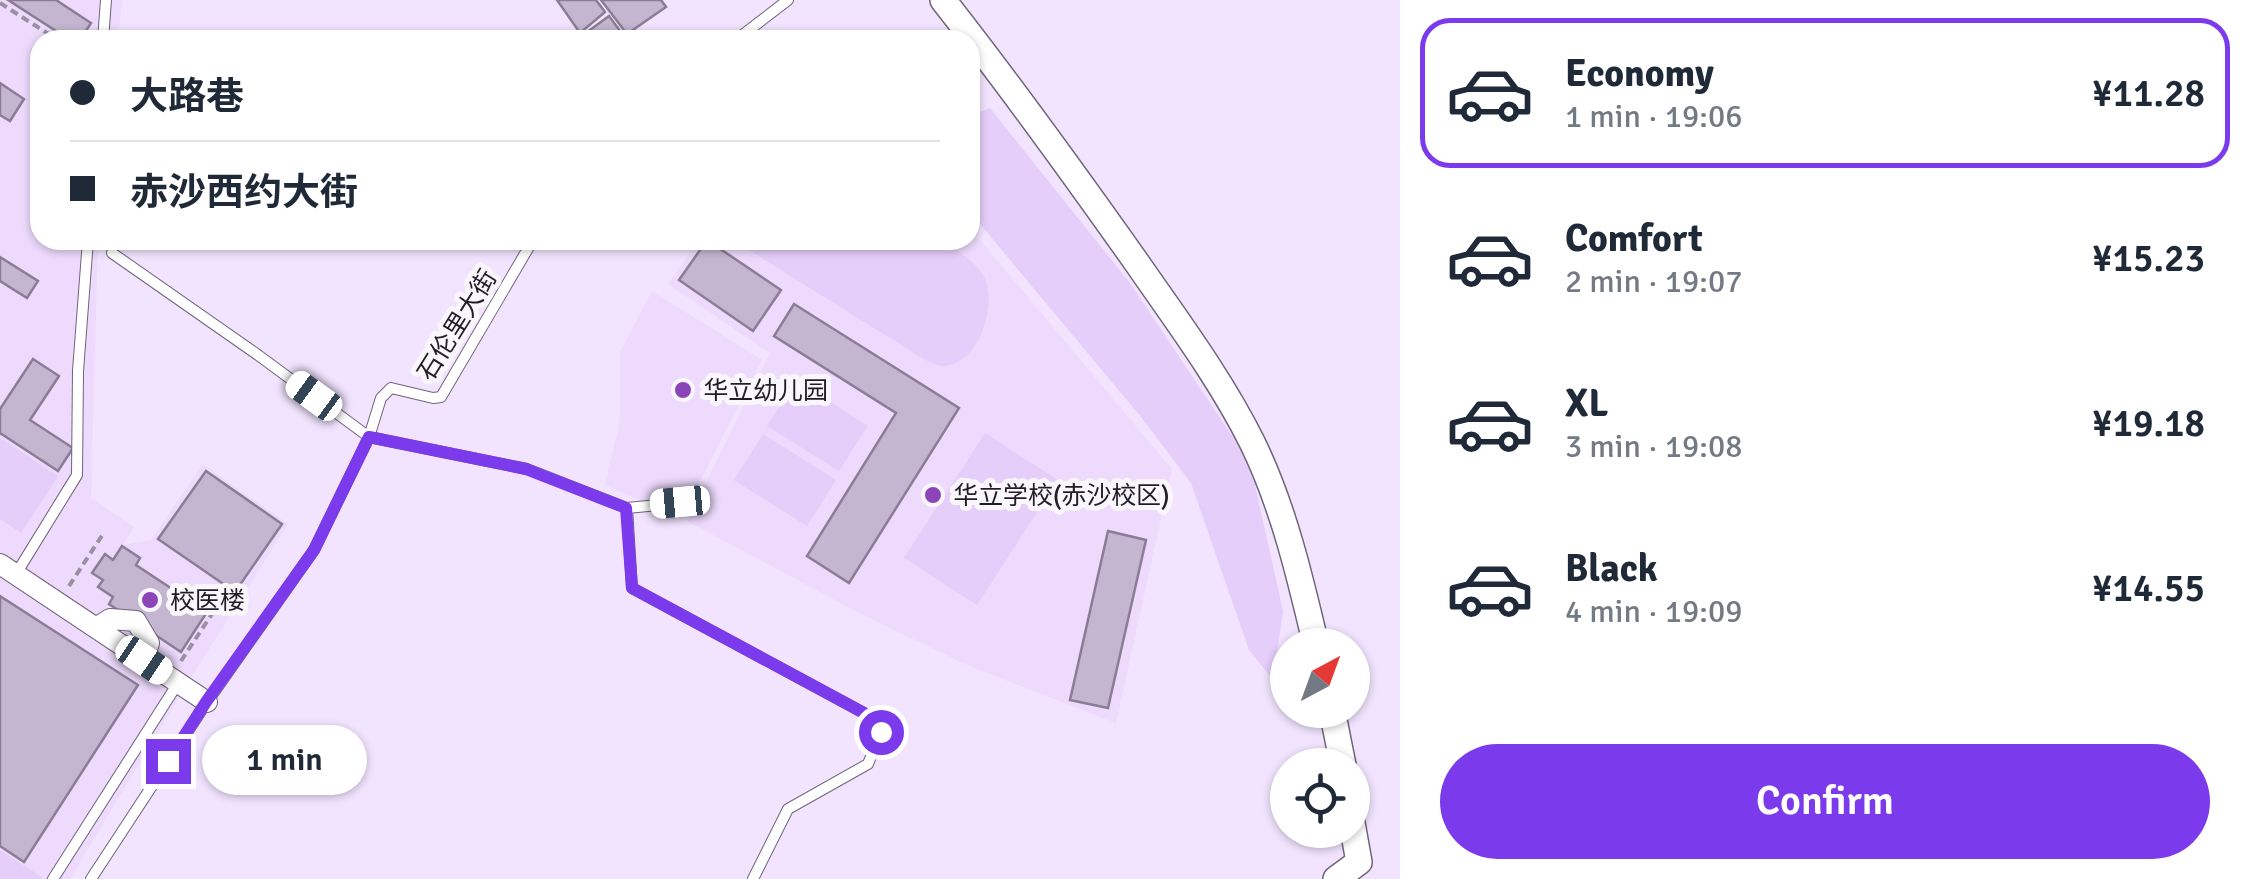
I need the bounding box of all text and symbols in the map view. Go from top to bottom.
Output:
icon: car [1445,48,1535,138]
text: Economy [1565,50,1714,97]
text: ¥11.28 [2092,70,2205,117]
text: 大路巷 [130,73,244,120]
text: 1 min · 19:06 [1565,97,1743,136]
text: 赤沙西约大街 [130,169,358,216]
icon: car [1445,213,1535,303]
text: Comfort [1565,215,1703,262]
text: ¥15.23 [2092,235,2205,282]
text: 2 min · 19:07 [1565,262,1743,301]
street label: 石伦里大街 [411,264,503,386]
car [281,366,347,426]
place label: 华立幼儿园 [703,375,828,406]
icon: car [1445,378,1535,468]
marker: 华立幼儿园 [672,379,694,401]
text: XL [1565,380,1608,427]
text: ¥19.18 [2092,400,2205,447]
text: 3 min · 19:08 [1565,427,1743,466]
place label: 华立学校(赤沙校区) [953,480,1170,511]
car [649,484,711,520]
marker: 华立学校(赤沙校区) [922,484,944,506]
icon: car [1445,543,1535,633]
text: Black [1565,545,1658,592]
text: ¥14.55 [2092,565,2205,612]
place label: 校医楼 [170,585,245,616]
marker: 校医楼 [139,589,161,611]
text: 4 min · 19:09 [1565,592,1743,631]
north arrow [1270,628,1370,728]
map controls [1270,628,1370,848]
car [111,631,177,689]
route start [859,710,904,755]
callout: 1 min [203,726,368,796]
route end [146,739,191,784]
text: 1 min [246,740,323,779]
button: Confirm [1440,744,2210,859]
button: locate [1270,748,1370,848]

